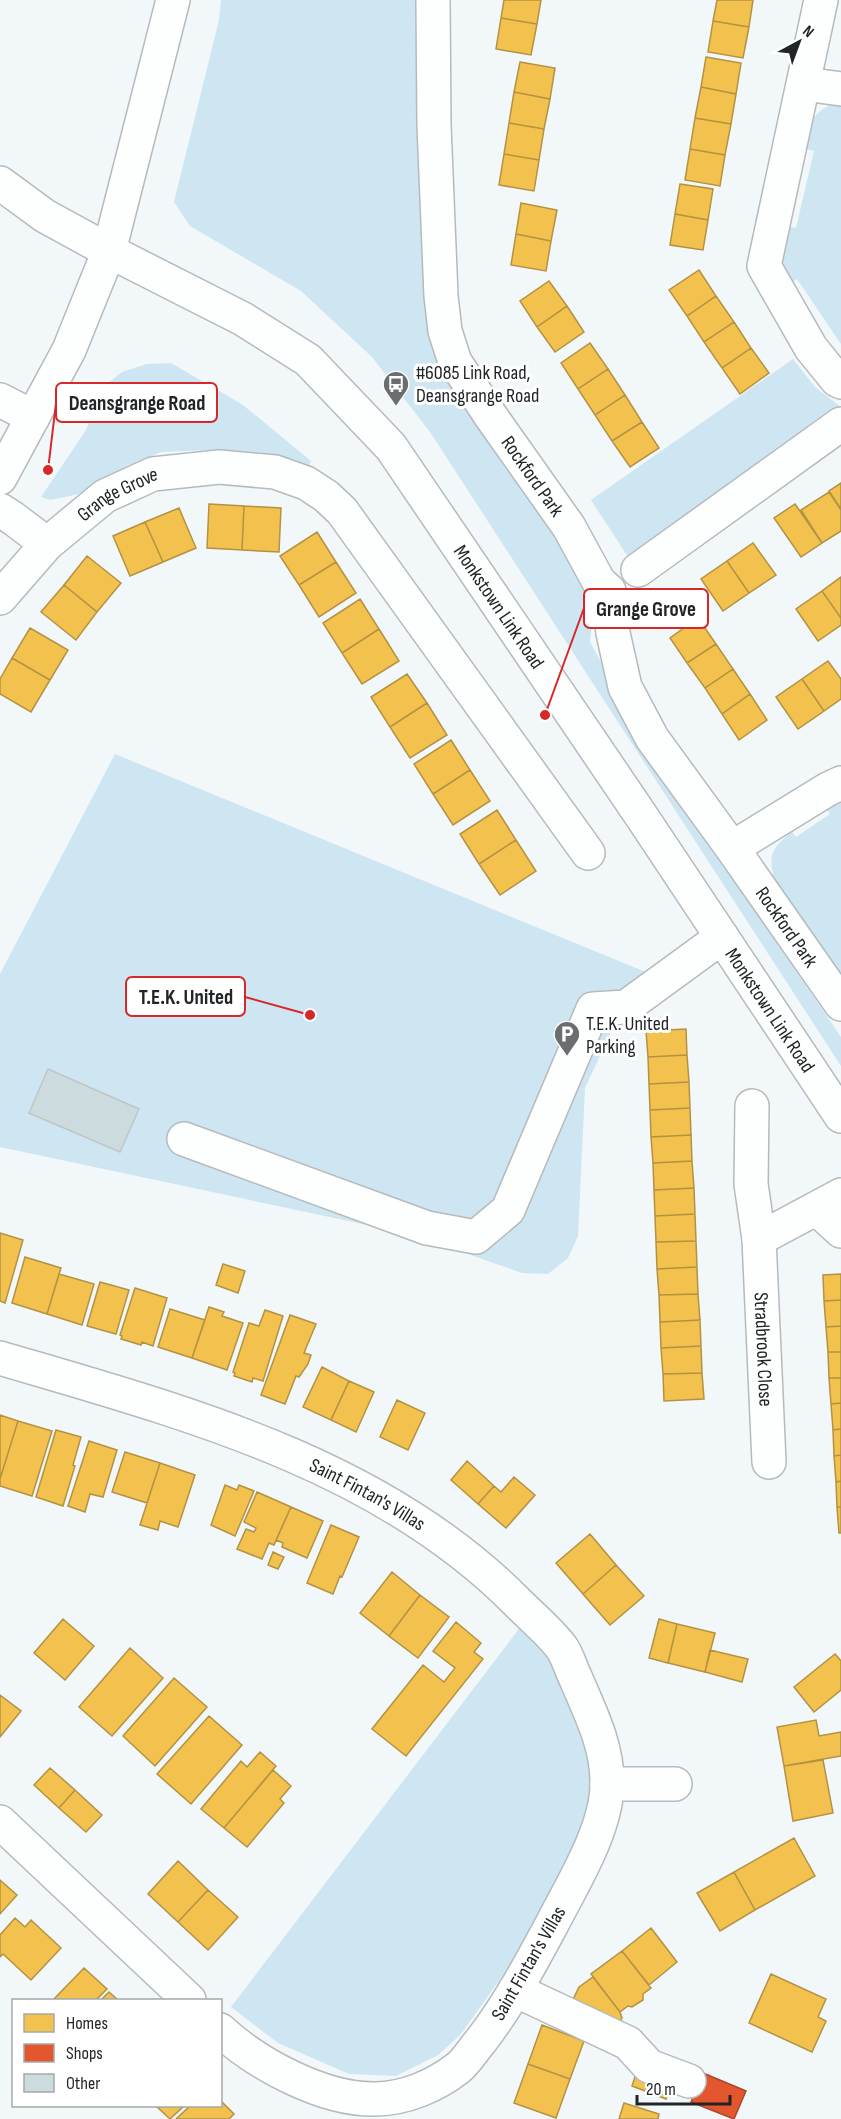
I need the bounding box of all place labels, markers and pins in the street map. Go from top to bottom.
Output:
place label: #6085 Link Road, Deansgrange Road [416,361,539,408]
bus stop icon: #6085 Link Road, Deansgrange Road [381,369,411,407]
callout: Deansgrange Road [56,383,217,422]
callout: Grange Grove [584,589,708,628]
callout: T.E.K. United [126,977,245,1016]
place label: T.E.K. United Parking [586,1012,669,1059]
parking icon: T.E.K. United Parking [552,1019,582,1057]

